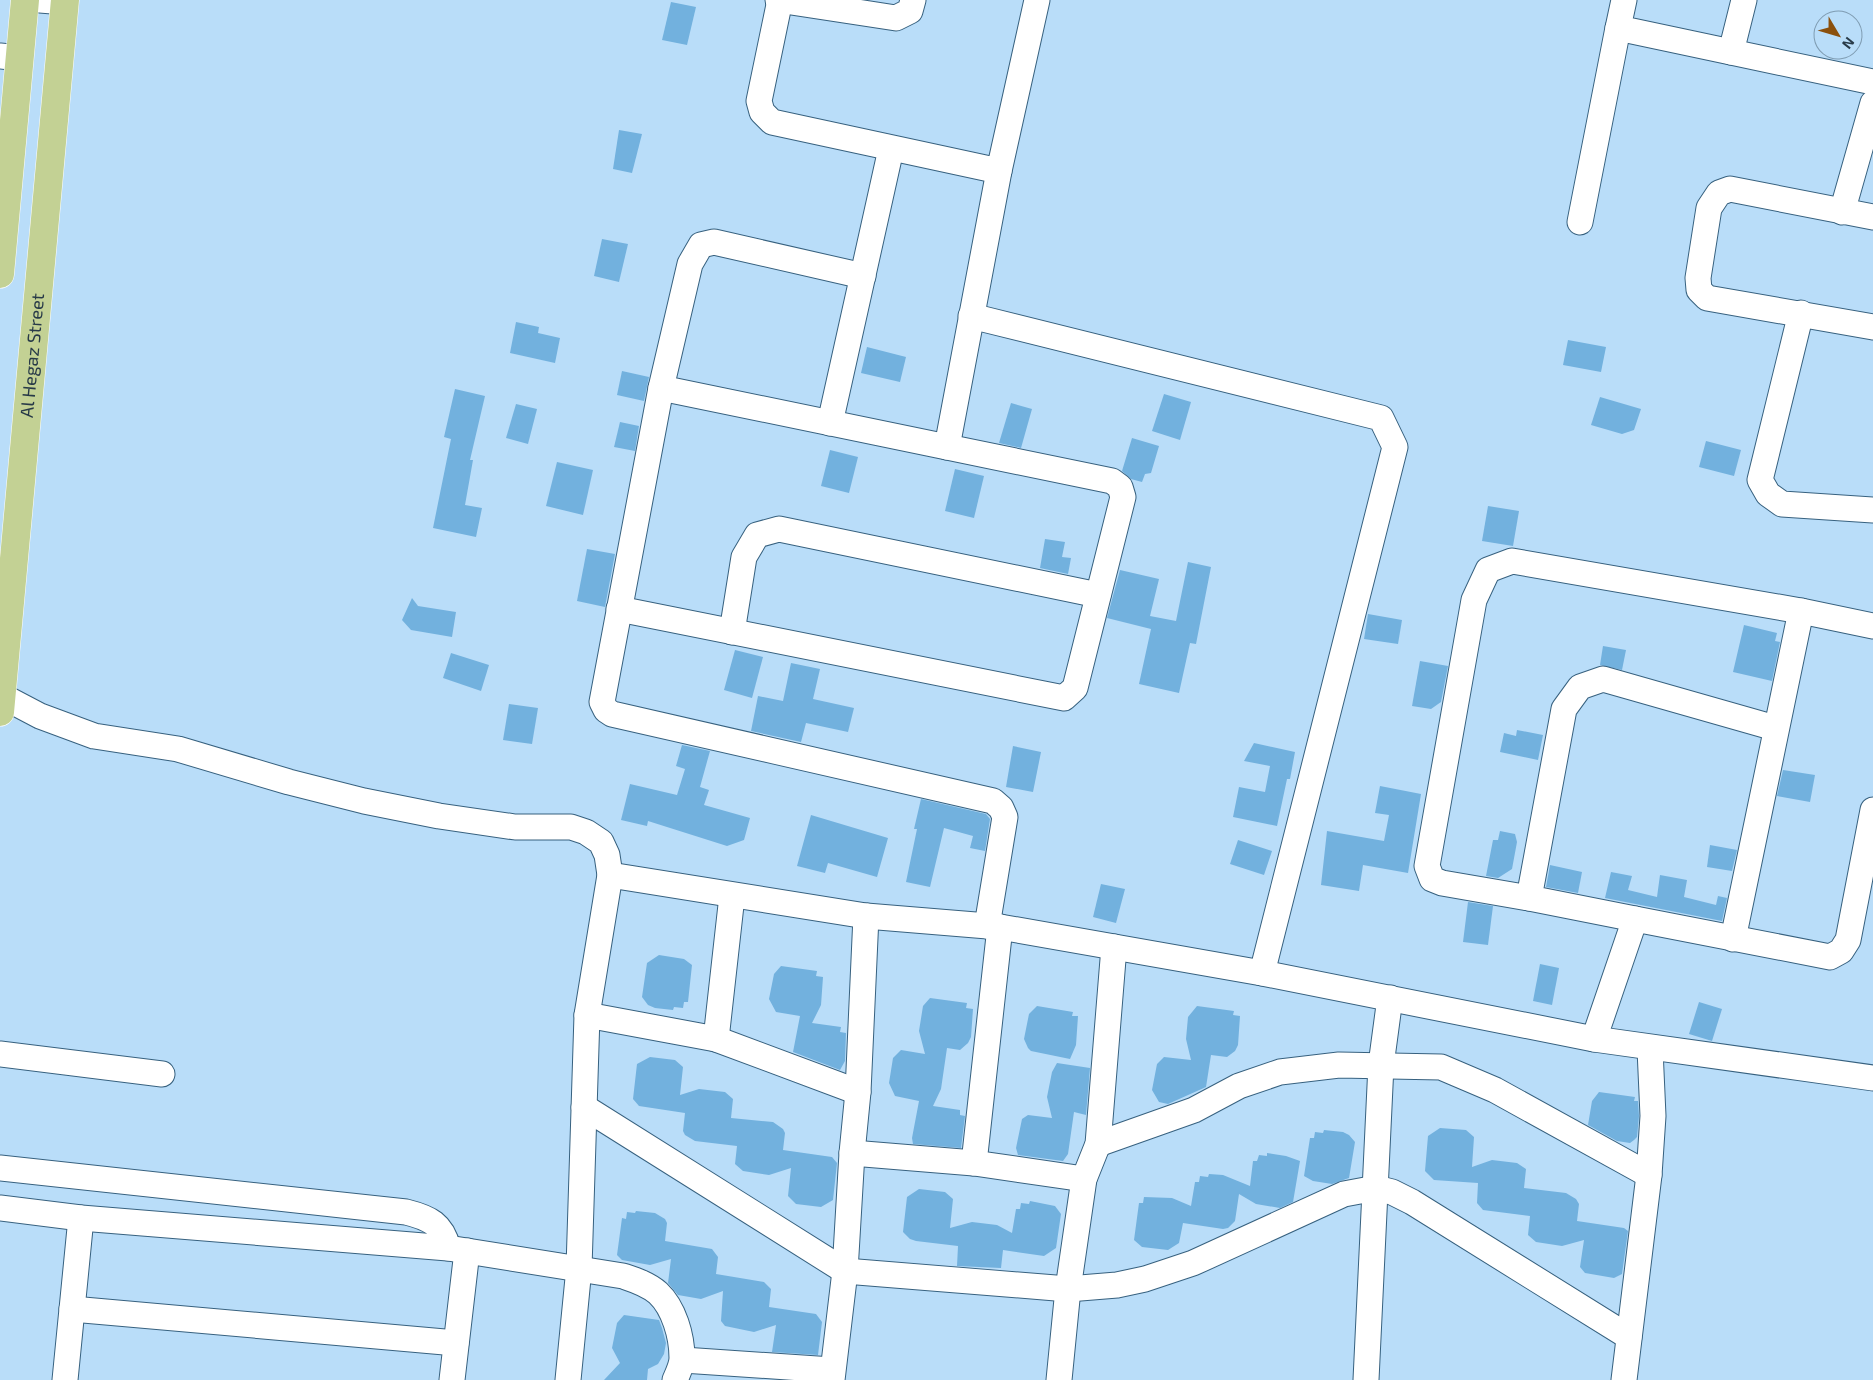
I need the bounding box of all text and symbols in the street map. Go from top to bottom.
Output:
north arrow [1813,10,1863,60]
text: N [1839,34,1858,53]
street label: Al Hegaz Street [15,292,48,419]

